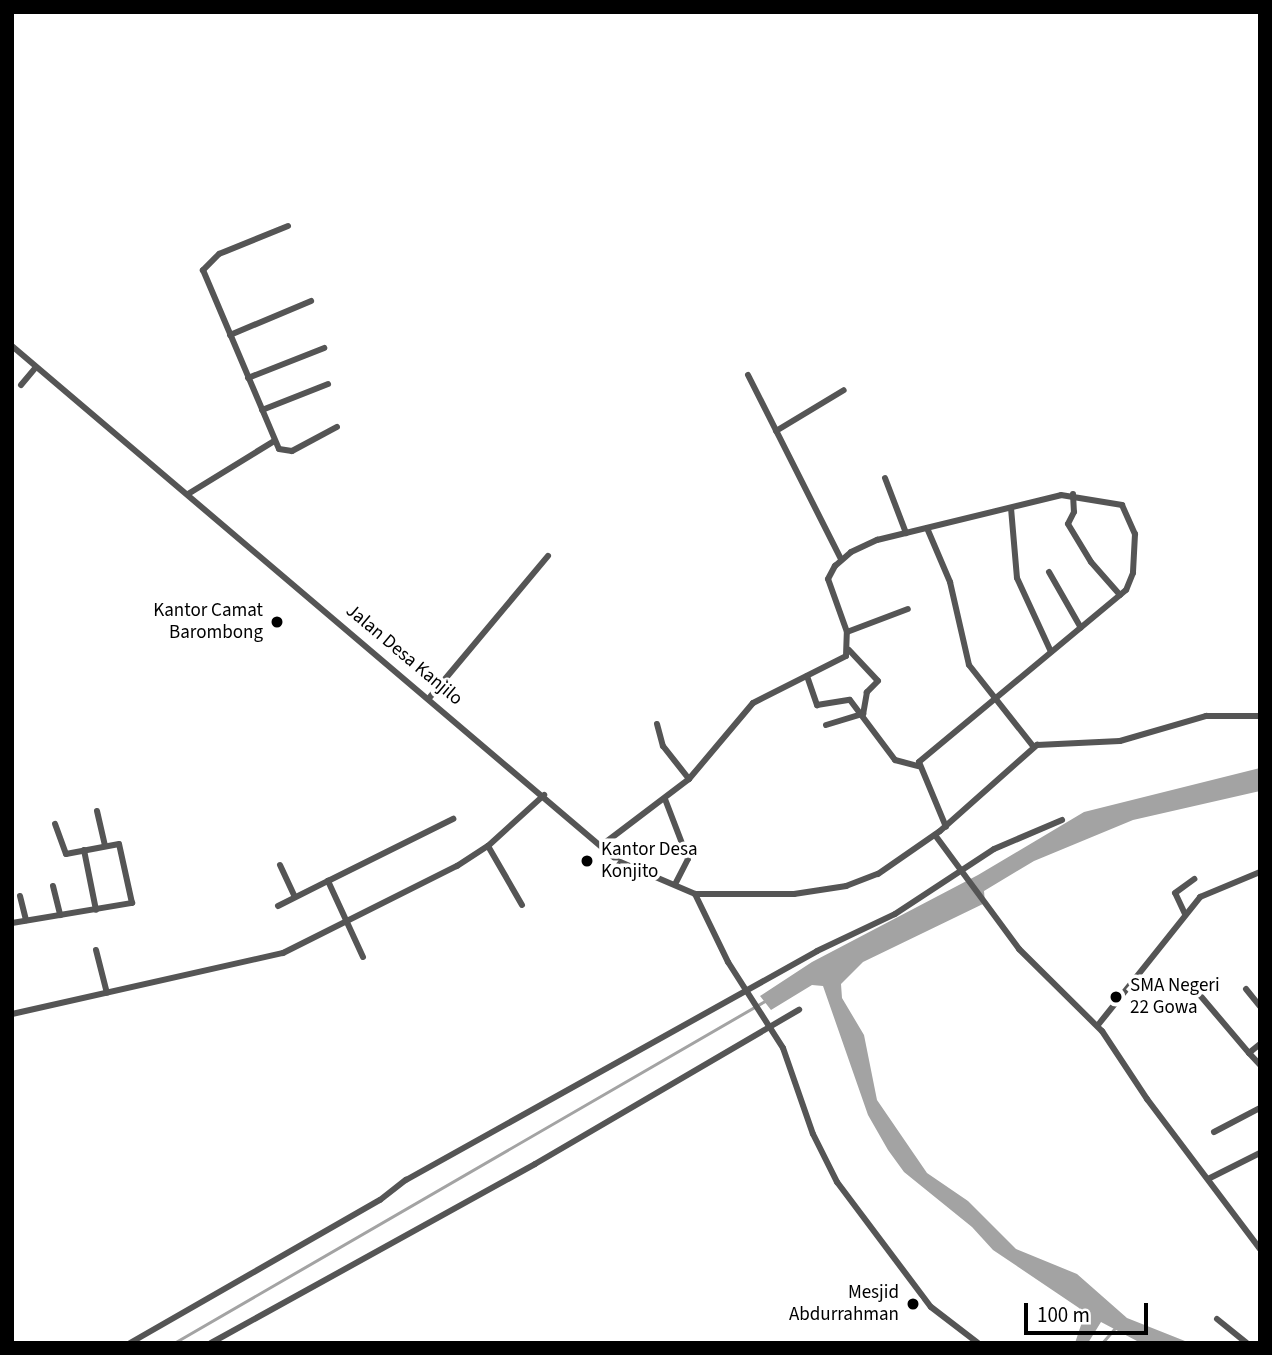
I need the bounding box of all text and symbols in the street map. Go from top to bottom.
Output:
place label: Kantor Camat Barombong [153,600,263,644]
street label: Jalan Desa Kanjilo [341,600,467,710]
marker: Kantor Camat Barombong [269,614,285,630]
place label: Kantor Desa Konjito [601,839,697,883]
marker: Kantor Desa Konjito [579,853,595,869]
place label: SMA Negeri 22 Gowa [1130,975,1220,1019]
marker: SMA Negeri 22 Gowa [1108,989,1124,1005]
place label: Mesjid Abdurrahman [789,1282,899,1326]
scale bar [1027,1288,1151,1332]
marker: Mesjid Abdurrahman [905,1296,921,1312]
text: 100 m [1037,1300,1090,1330]

